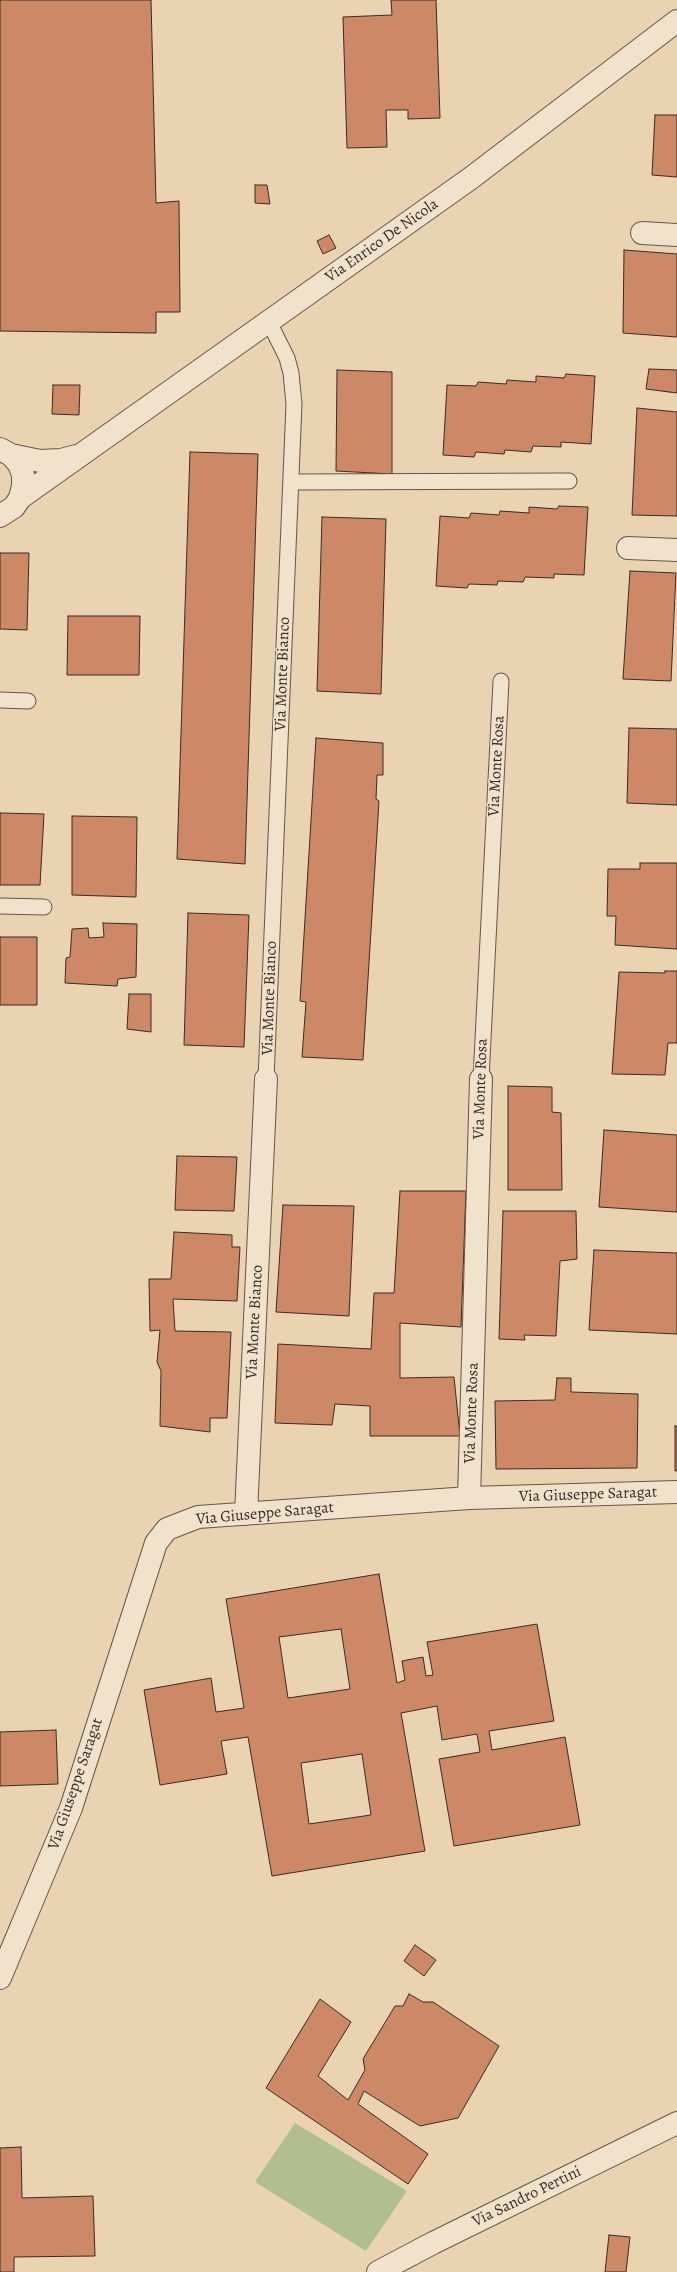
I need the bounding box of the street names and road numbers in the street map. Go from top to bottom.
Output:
street label: Via Enrico De Nicola [322,195,442,287]
street label: Via Monte Bianco [271,616,295,732]
street label: Via Monte Rosa [485,715,509,817]
street label: Via Monte Bianco [258,940,282,1056]
street label: Via Monte Rosa [470,1038,492,1140]
street label: Via Monte Bianco [242,1264,268,1380]
street label: Via Monte Rosa [461,1362,483,1464]
street label: Via Giuseppe Saragat [519,1483,657,1507]
street label: Via Giuseppe Saragat [195,1498,335,1530]
street label: Via Giuseppe Saragat [44,1716,108,1852]
street label: Via Sandro Pertini [469,2162,585,2232]

